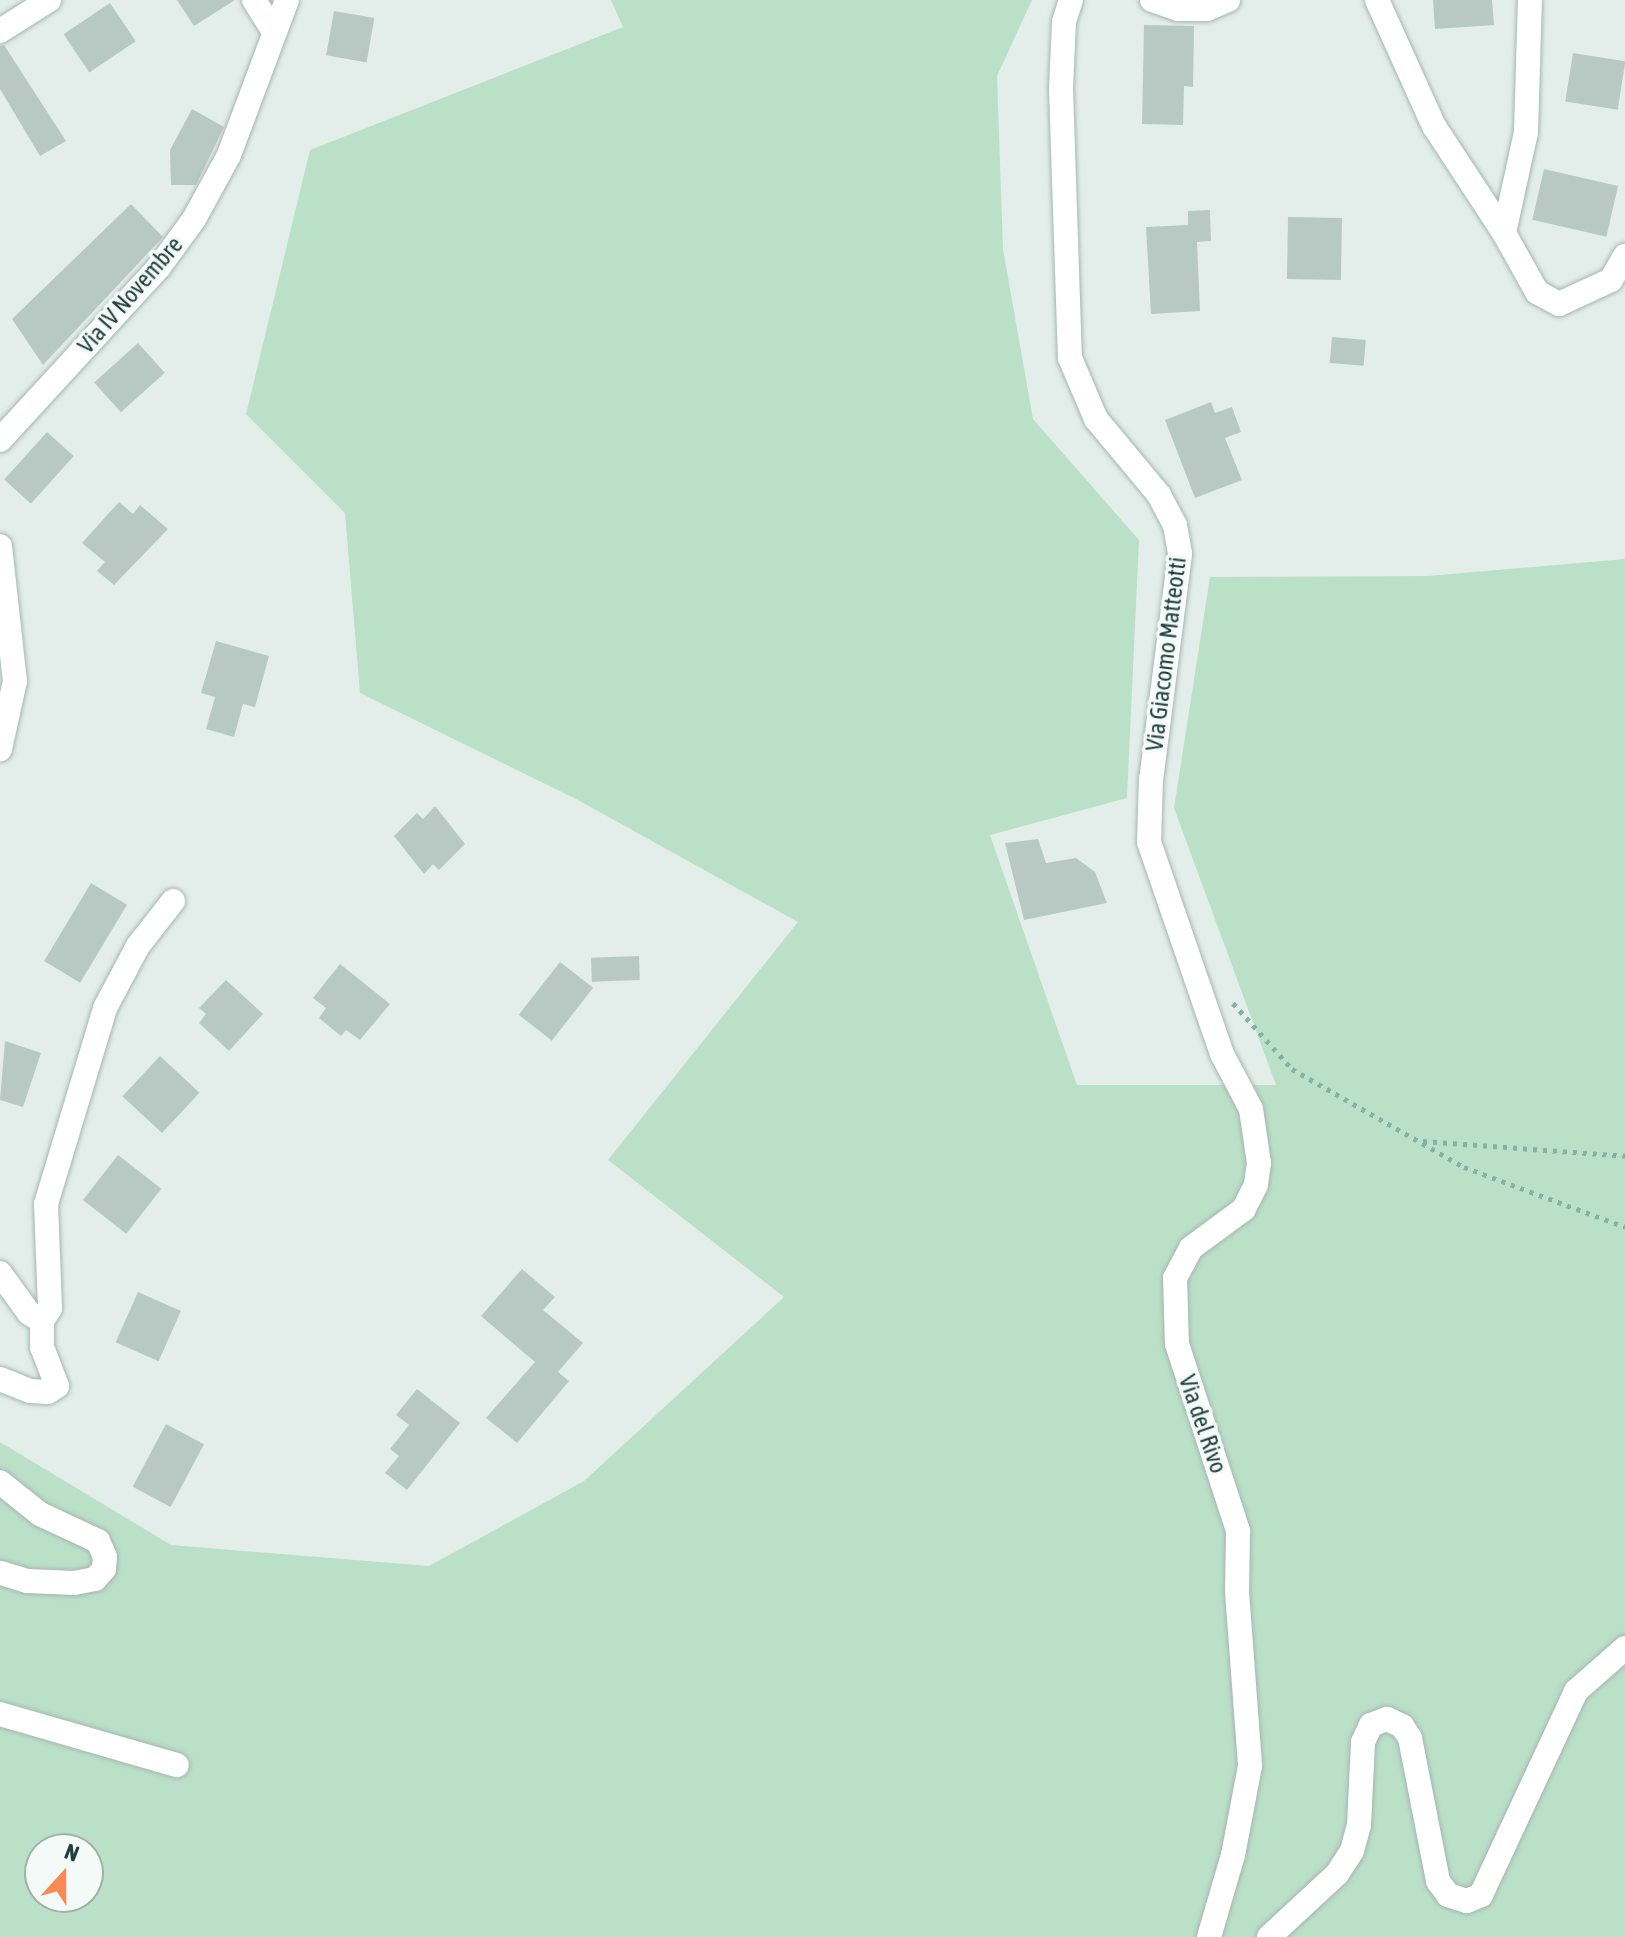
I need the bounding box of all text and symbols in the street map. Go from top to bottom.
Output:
street label: Via IV Novembre [71,231,189,359]
street label: Via Giacomo Matteotti [1140,555,1192,753]
street label: Via del Rivo [1173,1371,1233,1477]
north arrow [24,1833,104,1913]
text: N [61,1838,83,1867]

